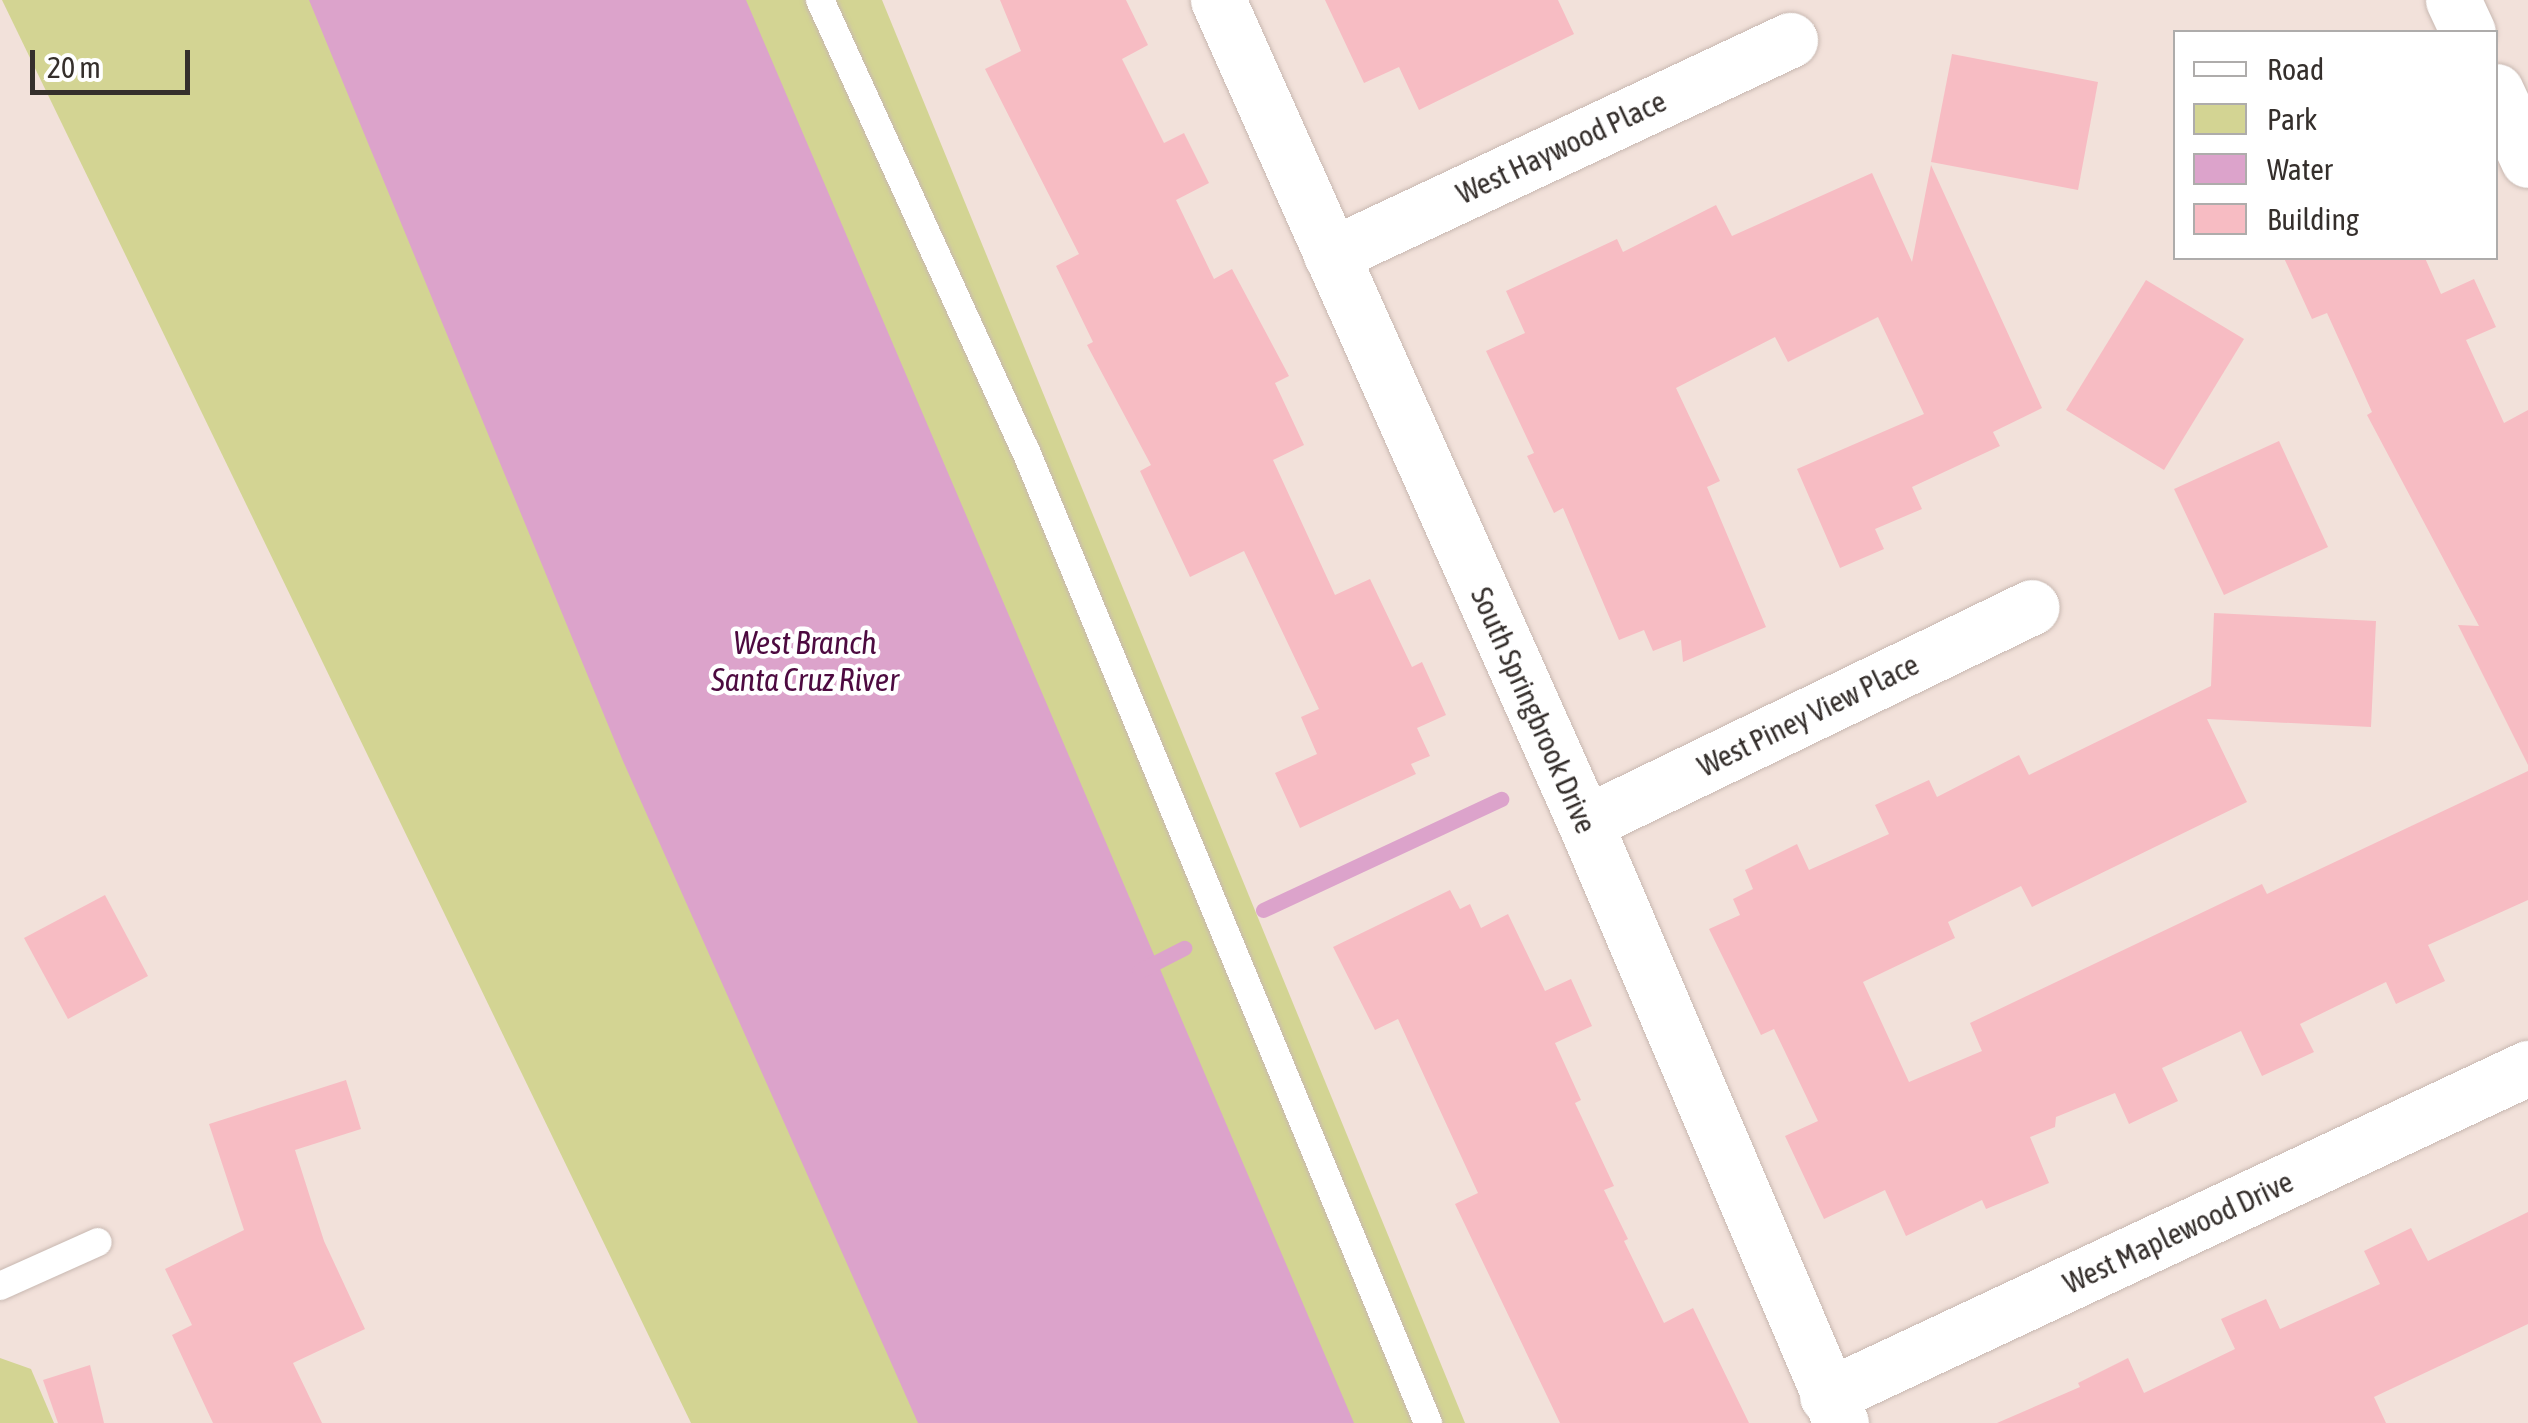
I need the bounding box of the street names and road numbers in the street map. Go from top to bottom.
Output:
street label: West Haywood Place [1451,83,1671,211]
street label: South Springbrook Drive [1464,581,1604,839]
street label: West Piney View Place [1692,646,1924,784]
street label: West Maplewood Drive [2057,1163,2299,1301]

